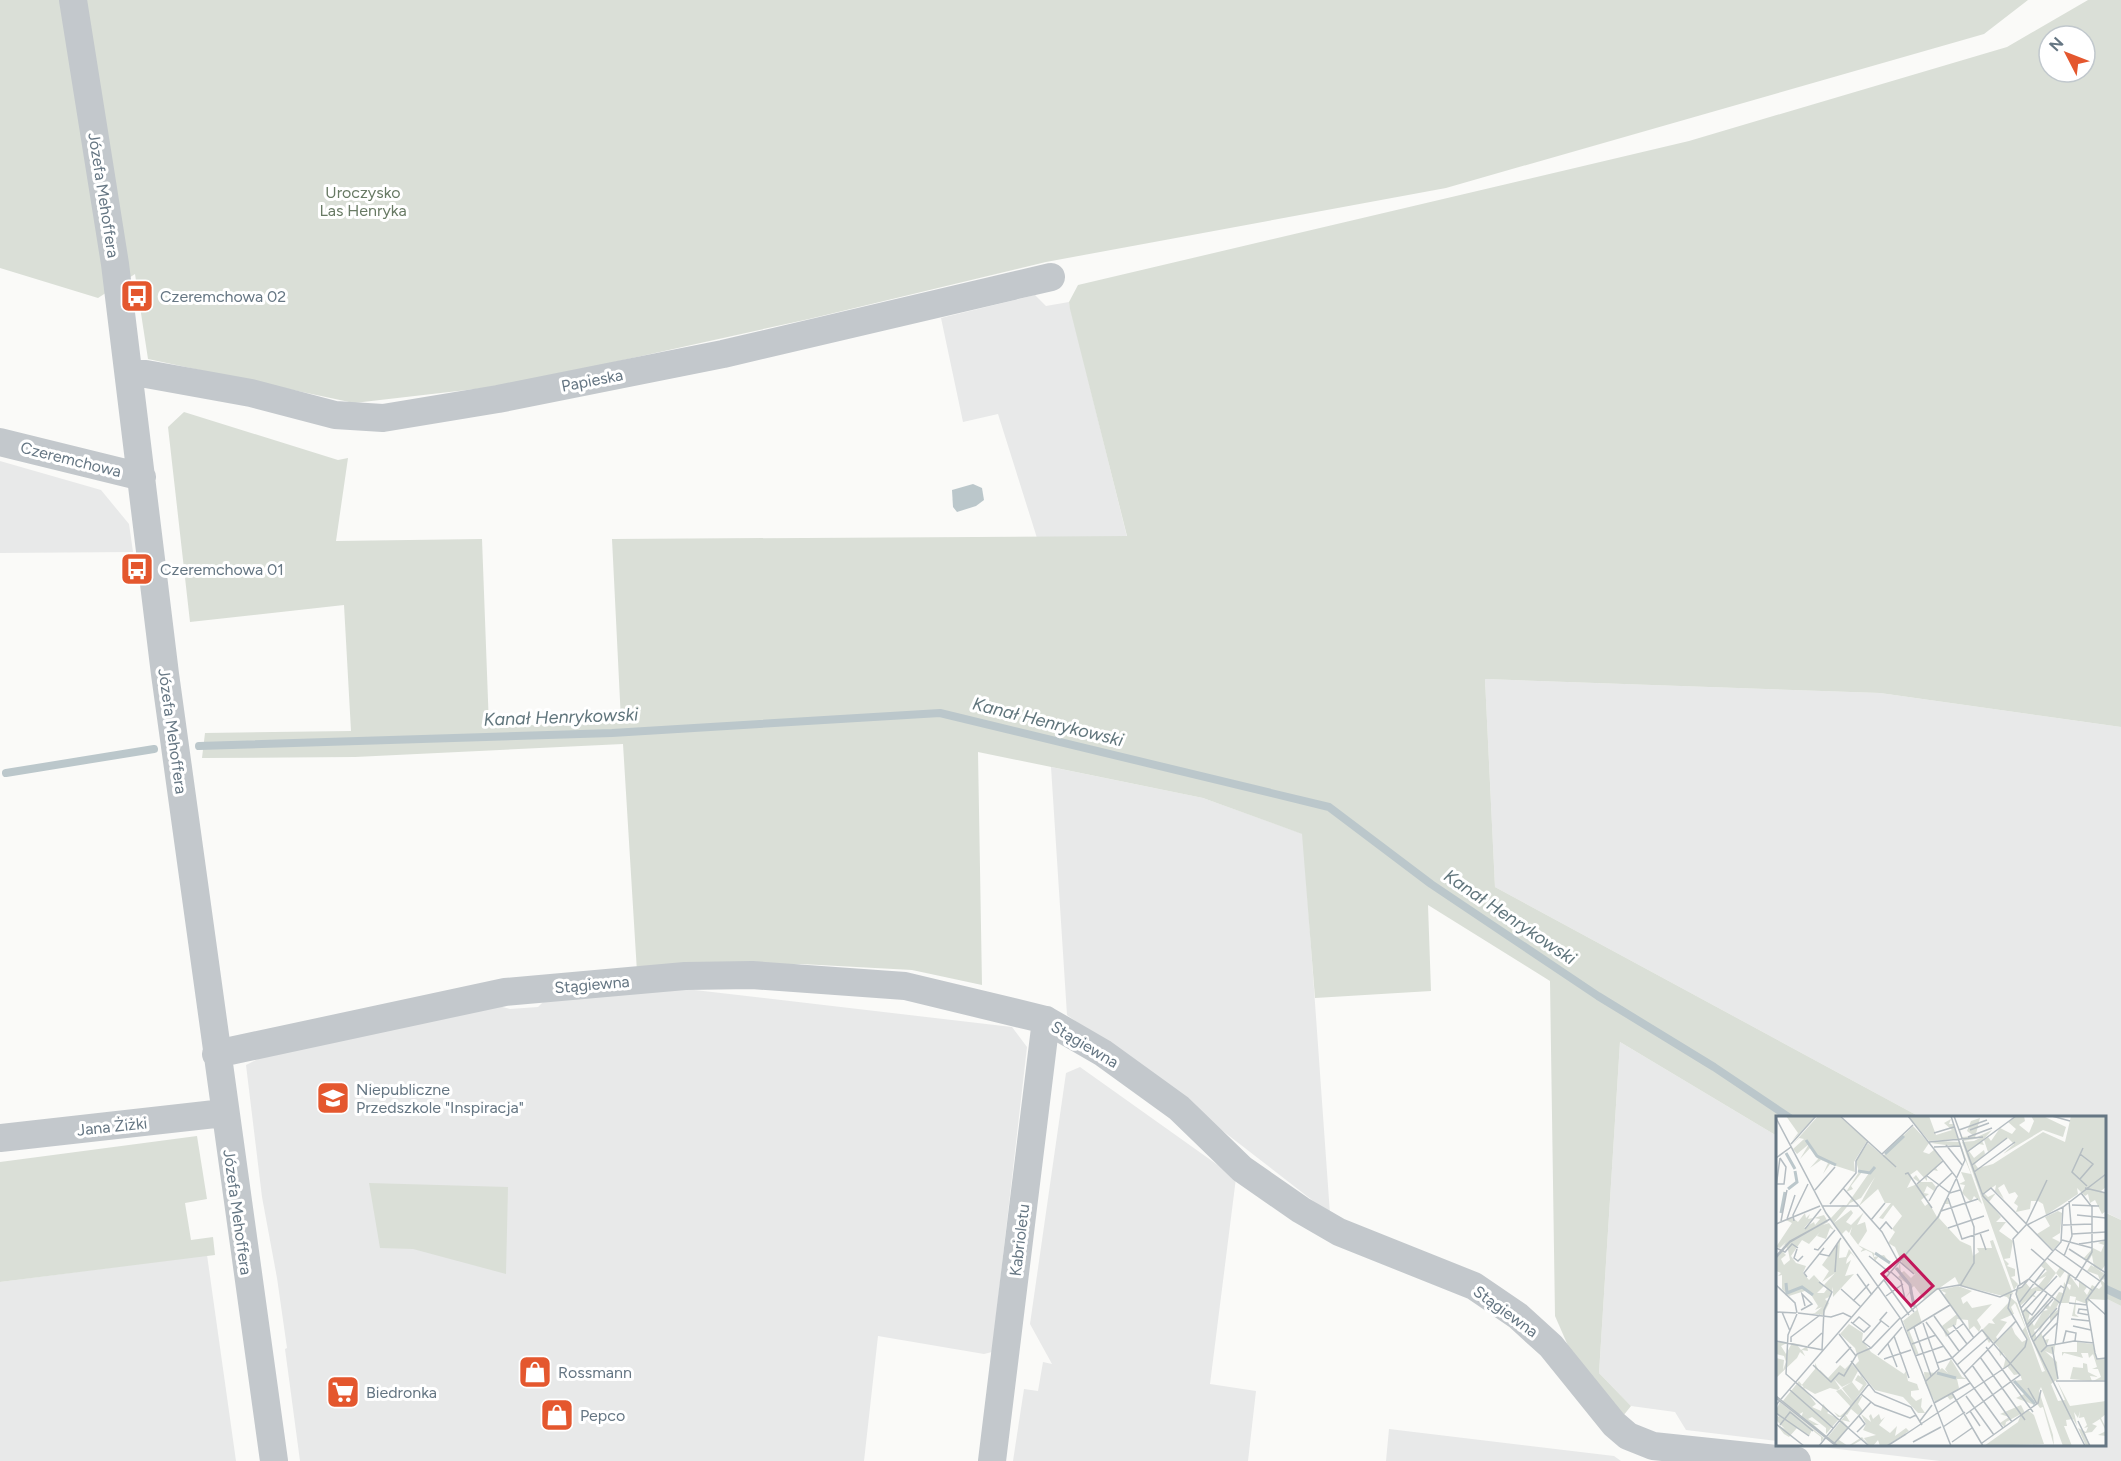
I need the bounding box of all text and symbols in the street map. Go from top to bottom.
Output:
north arrow [2037,24,2097,84]
text: N [2045,33,2067,55]
street label: Józefa Mehoffera [84,131,123,259]
park label: Uroczysko Las Henryka [319,183,407,220]
bus stop icon: Czeremchowa 02 [119,278,155,314]
place label: Czeremchowa 02 [160,287,286,306]
street label: Papieska [560,365,625,396]
street label: Czeremchowa [19,438,123,481]
bus stop icon: Czeremchowa 01 [119,551,155,587]
place label: Czeremchowa 01 [160,560,284,579]
street label: Józefa Mehoffera [154,667,191,795]
water label: Kanał Henrykowski [970,693,1127,752]
water label: Kanał Henrykowski [483,703,640,731]
water label: Kanał Henrykowski [1440,865,1581,970]
street label: Stągiewna [554,972,630,997]
street label: Stągiewna [1048,1017,1122,1072]
school or university icon: Niepubliczne Przedszkole "Inspiracja" [315,1080,351,1116]
place label: Niepubliczne Przedszkole "Inspiracja" [356,1080,524,1117]
street label: Jana Żiżki [76,1113,148,1140]
inset map [1776,1116,2106,1446]
street label: Józefa Mehoffera [219,1148,256,1276]
street label: Kabrioletu [1006,1203,1033,1277]
street label: Stągiewna [1470,1282,1542,1341]
shop icon: Rossmann [517,1354,553,1390]
place label: Rossmann [558,1363,632,1382]
supermarket icon: Biedronka [325,1374,361,1410]
place label: Biedronka [366,1383,437,1402]
shop icon: Pepco [539,1397,575,1433]
place label: Pepco [580,1406,625,1425]

